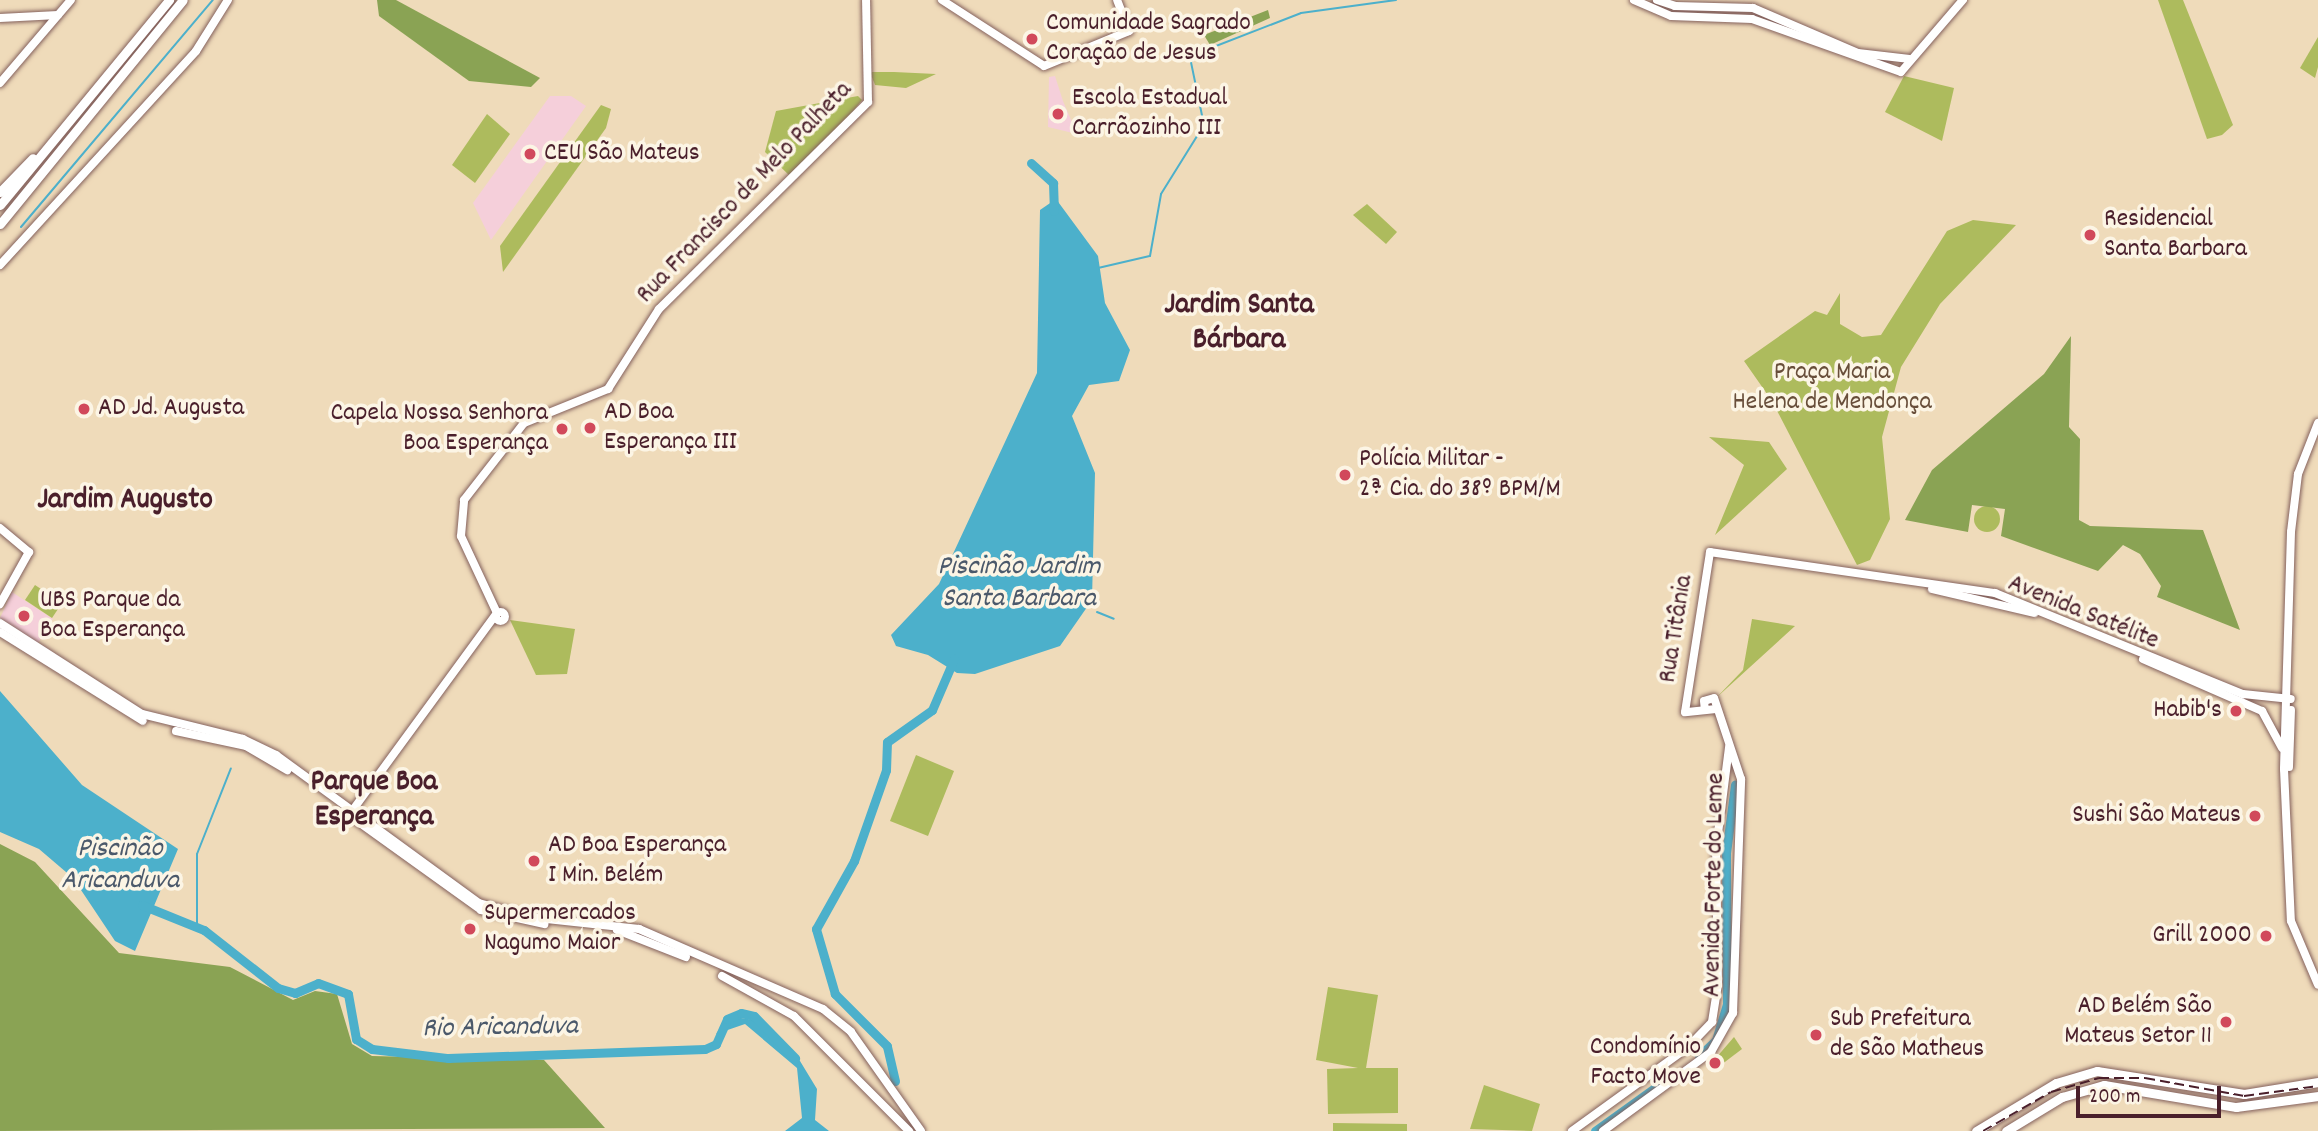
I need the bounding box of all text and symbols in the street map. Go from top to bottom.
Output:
place label: Comunidade Sagrado Coração de Jesus [1046,8,1251,70]
marker: Comunidade Sagrado Coração de Jesus [1024,31,1040,47]
street label: Rua Francisco de Melo Palheta [631,75,859,311]
place label: Escola Estadual Carrãozinho III [1072,83,1227,144]
marker: Escola Estadual Carrãozinho III [1050,106,1066,122]
place label: CEU São Mateus [544,138,700,170]
marker: CEU São Mateus [522,146,538,162]
place label: Residencial Santa Barbara [2104,204,2247,266]
marker: Residencial Santa Barbara [2082,227,2098,243]
district label: Jardim Santa Bárbara [1164,289,1314,360]
park label: Praça Maria Helena de Mendonça [1732,357,1932,418]
place label: AD Jd. Augusta [98,393,244,425]
place label: AD Boa Esperança III [604,397,737,458]
place label: Capela Nossa Senhora Boa Esperança [331,398,548,460]
marker: AD Jd. Augusta [76,401,92,417]
marker: AD Boa Esperança III [582,420,598,436]
marker: Capela Nossa Senhora Boa Esperança [554,421,570,437]
place label: Polícia Militar - 2ª Cia. do 38º BPM/M [1359,444,1561,505]
marker: Polícia Militar - 2ª Cia. do 38º BPM/M [1337,467,1353,483]
district label: Jardim Augusto [37,484,213,520]
water label: Piscinão Jardim Santa Barbara [938,551,1100,617]
street label: Avenida Satélite [2003,569,2163,657]
street label: Rua Titânia [1653,573,1701,685]
place label: UBS Parque da Boa Esperança [40,585,185,646]
marker: UBS Parque da Boa Esperança [14,606,34,626]
place label: Habib's [2153,695,2222,727]
marker: Habib's [2228,703,2244,719]
district label: Parque Boa Esperança [311,766,437,836]
street label: Avenida Forte do Leme [1697,773,1733,997]
place label: Sushi São Mateus [2072,800,2241,832]
marker: Sushi São Mateus [2247,808,2263,824]
place label: AD Boa Esperança I Min. Belém [548,830,726,892]
water label: Piscinão Aricanduva [61,833,179,899]
marker: AD Boa Esperança I Min. Belém [526,853,542,869]
place label: Supermercados Nagumo Maior [484,898,636,960]
place label: Grill 2000 [2152,920,2252,952]
marker: Supermercados Nagumo Maior [462,921,478,937]
marker: Grill 2000 [2258,928,2274,944]
place label: AD Belém São Mateus Setor 11 [2064,991,2212,1052]
place label: Sub Prefeitura de São Matheus [1830,1004,1984,1066]
water label: Rio Aricanduva [422,1011,578,1047]
marker: AD Belém São Mateus Setor 11 [2218,1014,2234,1030]
marker: Sub Prefeitura de São Matheus [1808,1027,1824,1043]
place label: Condomínio Facto Move [1590,1032,1701,1094]
marker: Condomínio Facto Move [1707,1055,1723,1071]
scale bar [2080,1072,2225,1116]
text: 200 m [2089,1083,2140,1113]

